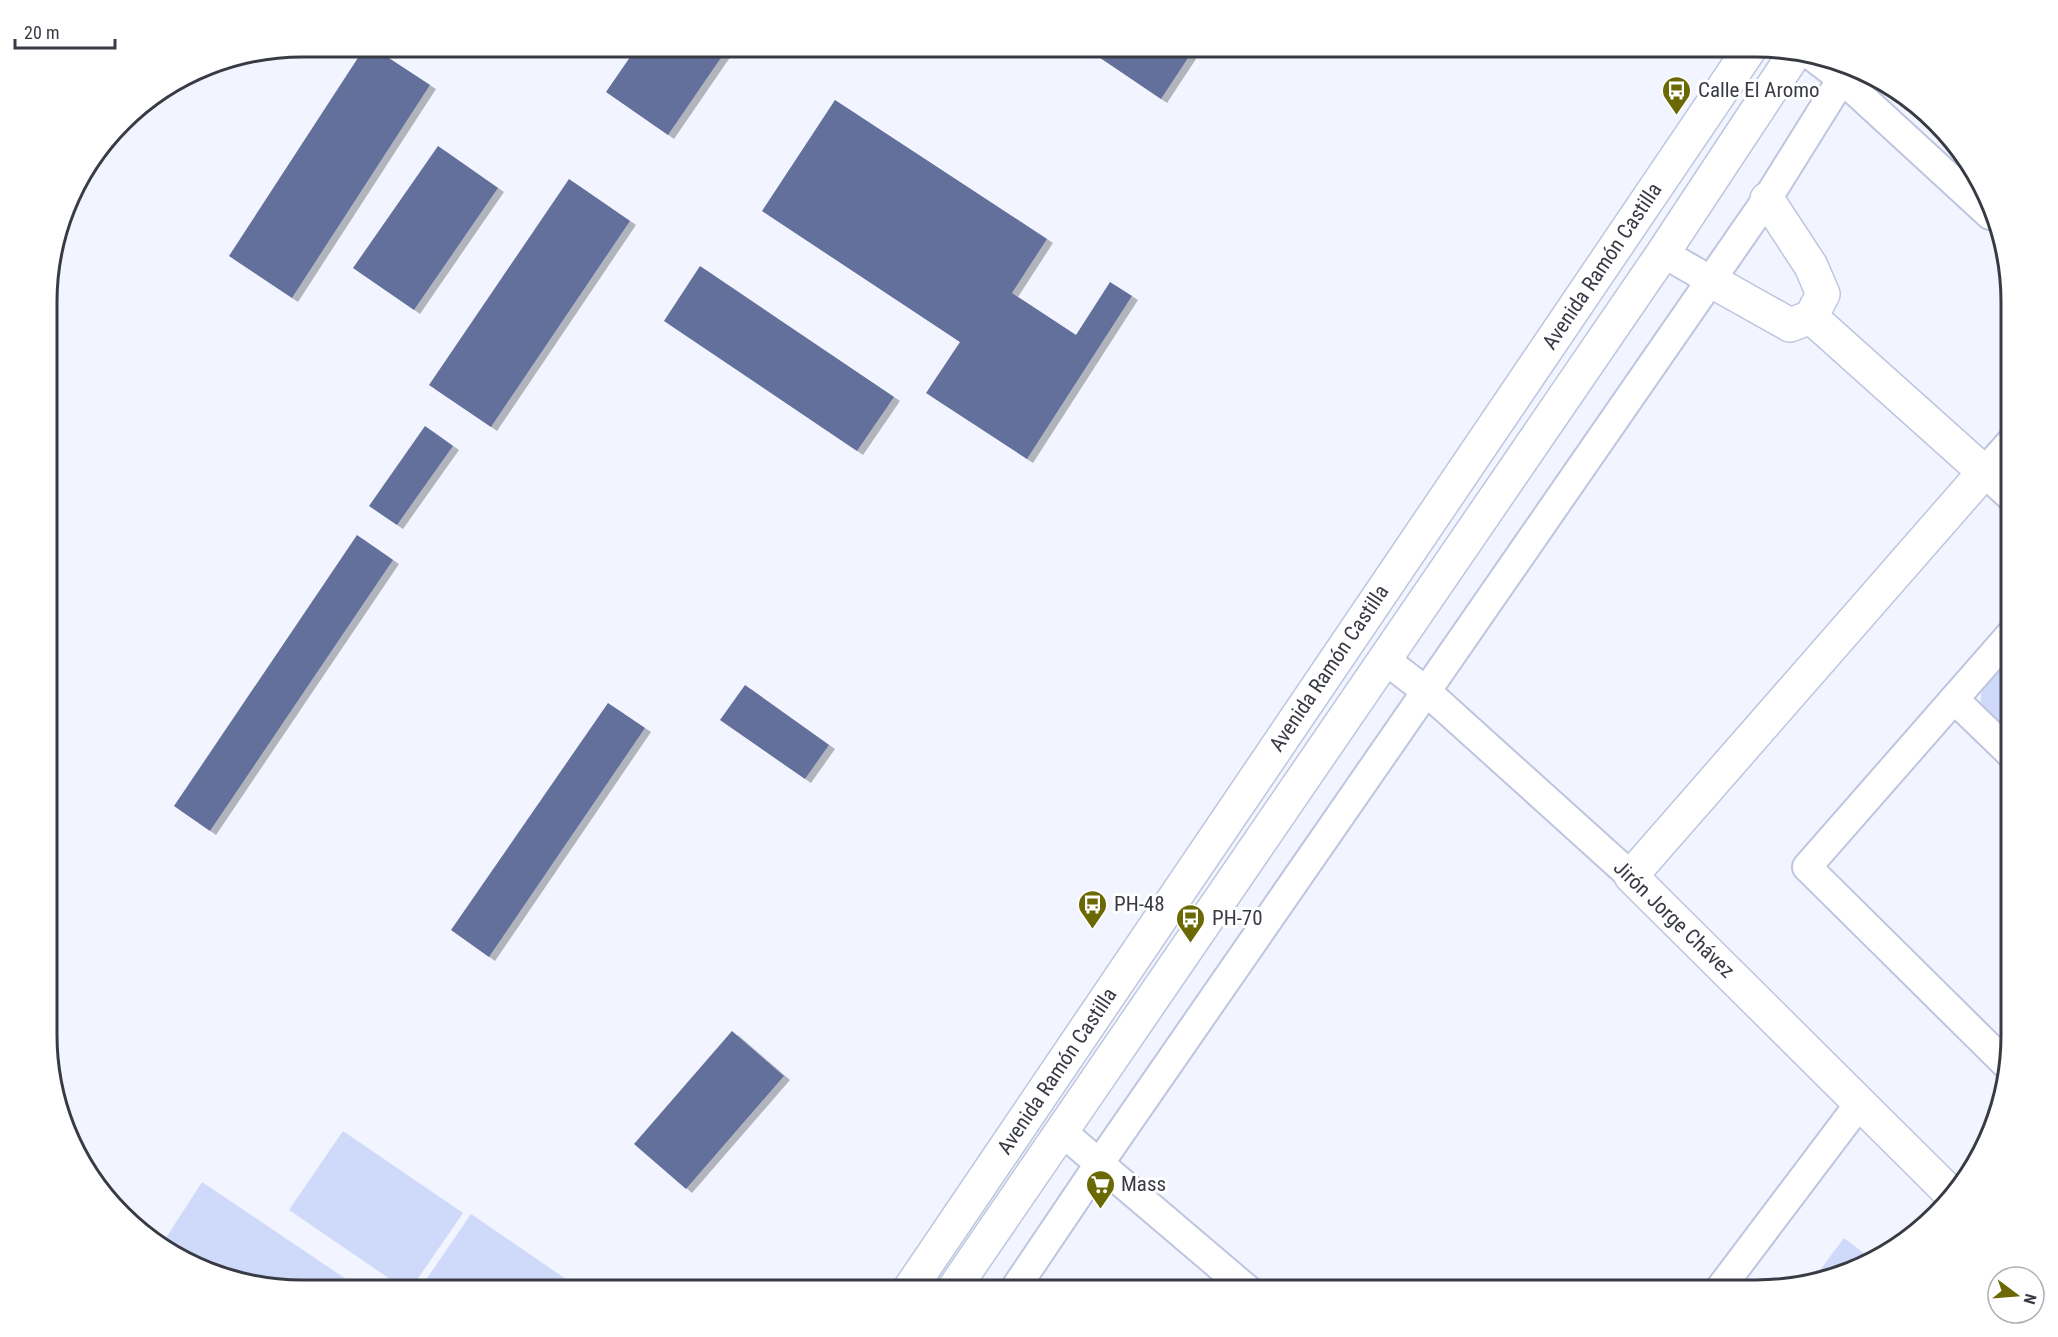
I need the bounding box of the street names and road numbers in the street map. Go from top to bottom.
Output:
street label: Avenida Ramón Castilla [1537,178,1667,354]
street label: Avenida Ramón Castilla [1264,580,1394,756]
street label: Jirón Jorge Chávez [1609,855,1739,983]
street label: Avenida Ramón Castilla [992,983,1122,1159]

